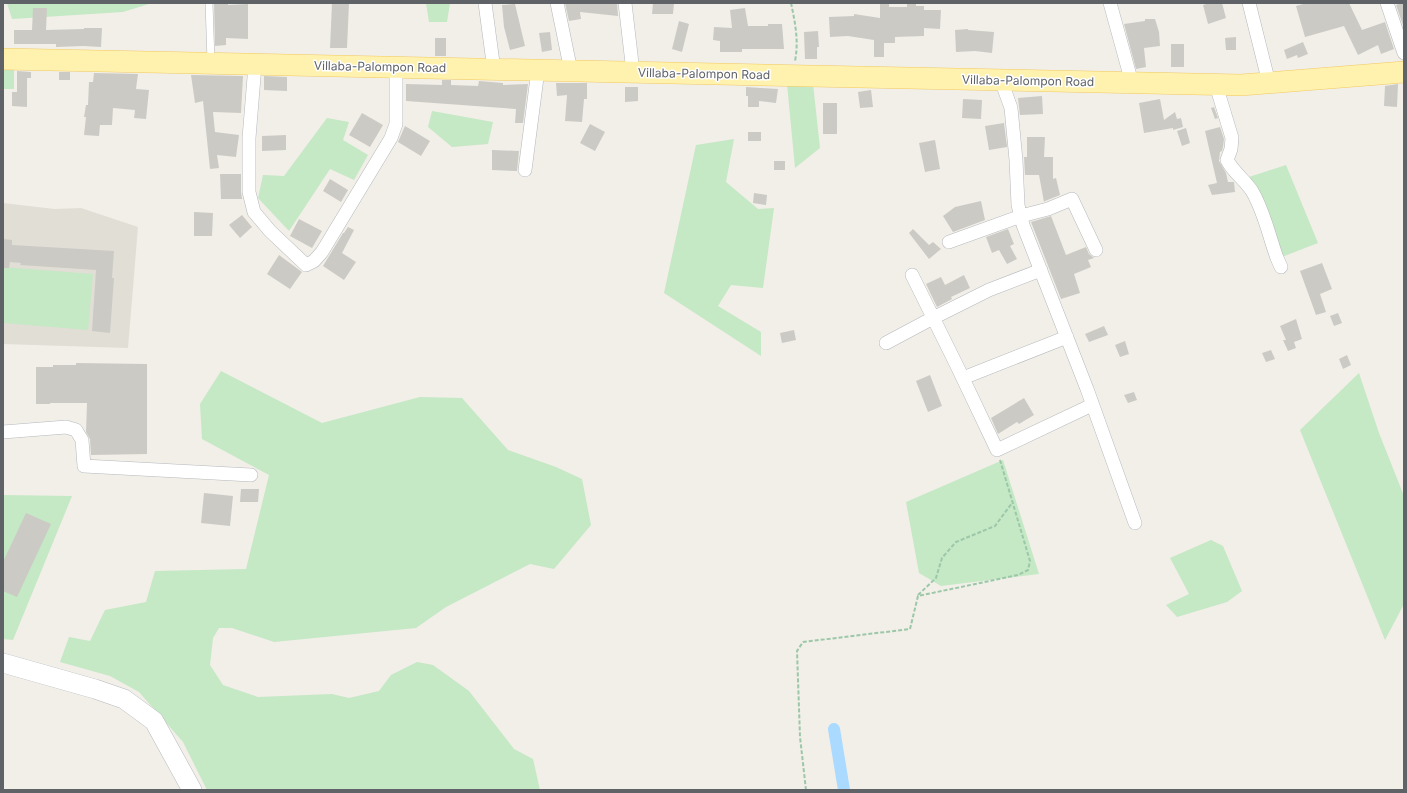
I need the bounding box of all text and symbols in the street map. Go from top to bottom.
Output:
street label: Villaba-Palompon Road [314,58,446,75]
street label: Villaba-Palompon Road [638,65,770,82]
street label: Villaba-Palompon Road [962,72,1094,89]

